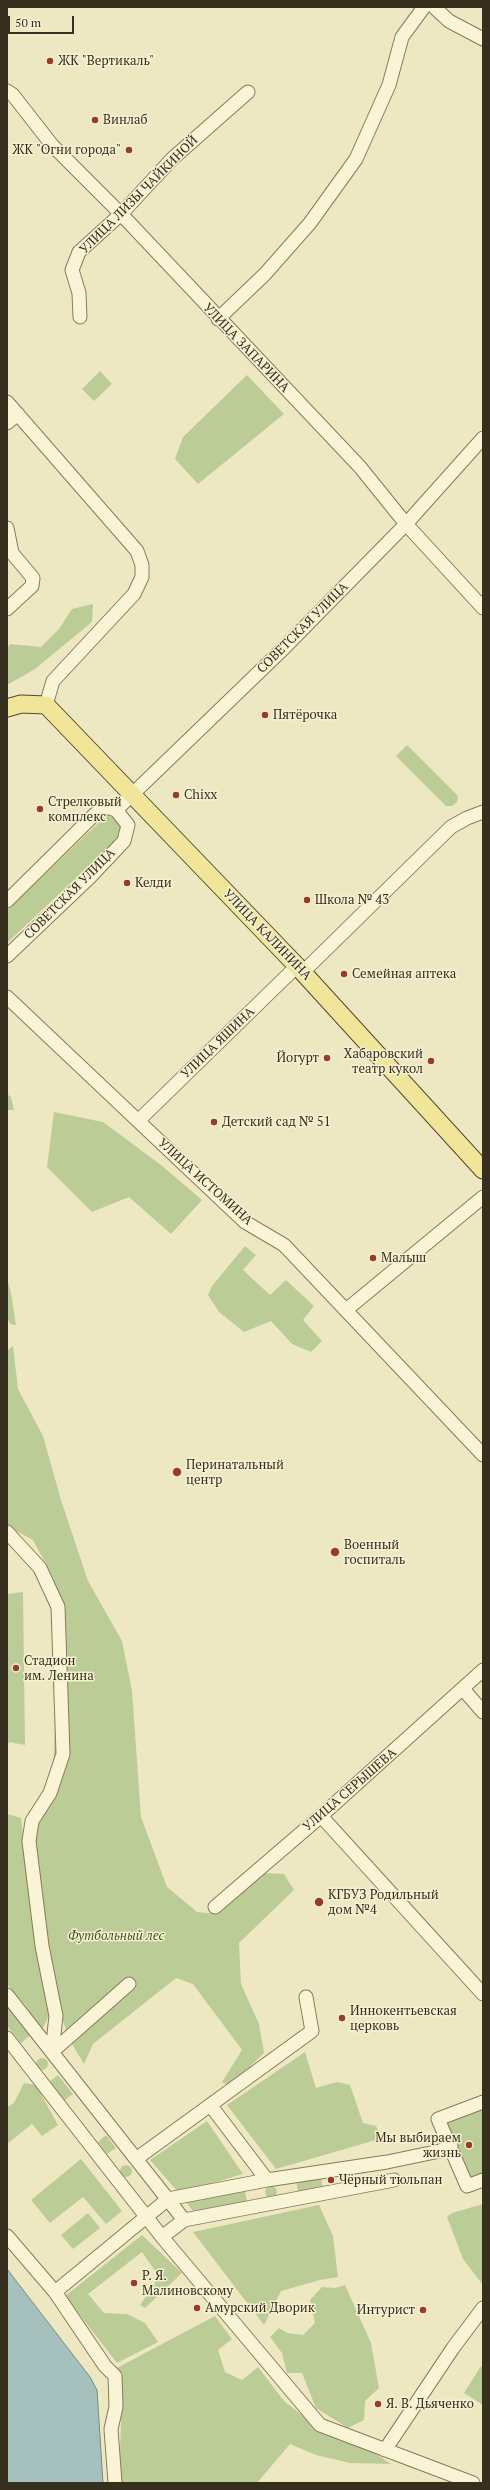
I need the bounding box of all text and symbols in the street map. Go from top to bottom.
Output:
scale bar [10,8,76,34]
text: 50 m [15,15,41,30]
place label: ЖК "Вертикаль" [58,53,154,69]
marker: ЖК "Вертикаль" [45,56,55,66]
place label: Винлаб [103,112,148,128]
marker: Винлаб [90,115,100,125]
street label: УЛИЦА ЛИЗЫ ЧАЙКИНОЙ [77,133,201,257]
place label: ЖК "Огни города" [12,142,121,158]
marker: ЖК "Огни города" [124,145,134,155]
street label: УЛИЦА ЗАПАРИНА [199,300,293,396]
street label: СОВЕТСКАЯ УЛИЦА [254,579,352,677]
place label: Пятёрочка [273,707,337,723]
marker: Пятёрочка [260,710,270,720]
place label: Chixx [184,787,217,803]
marker: Chixx [171,790,181,800]
place label: Стрелковый комплекс [48,794,122,825]
marker: Стрелковый комплекс [35,804,45,814]
street label: СОВЕТСКАЯ УЛИЦА [21,845,119,943]
place label: Келди [135,875,172,891]
marker: Келди [122,878,132,888]
street label: УЛИЦА КАЛИНИНА [220,886,314,984]
place label: Школа № 43 [315,892,389,908]
marker: Школа № 43 [302,895,312,905]
place label: Семейная аптека [352,966,456,982]
marker: Семейная аптека [339,969,349,979]
street label: УЛИЦА ЯШИНА [178,1004,258,1082]
place label: Хабаровский театр кукол [344,1046,423,1077]
place label: Йогурт [276,1050,319,1066]
marker: Йогурт [322,1053,332,1063]
marker: Хабаровский театр кукол [426,1056,436,1066]
place label: Детский сад № 51 [222,1114,331,1130]
marker: Детский сад № 51 [209,1117,219,1127]
street label: УЛИЦА ИСТОМИНА [154,1135,256,1229]
place label: Малыш [381,1250,426,1266]
marker: Малыш [368,1253,378,1263]
place label: Перинатальный центр [186,1457,284,1488]
marker: Перинатальный центр [171,1466,183,1478]
place label: Военный госпиталь [344,1537,405,1568]
marker: Военный госпиталь [329,1546,341,1558]
place label: Стадион им. Ленина [24,1653,94,1684]
marker: Стадион им. Ленина [11,1663,21,1673]
street label: УЛИЦА СЕРЫШЕВА [300,1745,400,1835]
place label: КГБУЗ Родильный дом №4 [328,1887,439,1918]
marker: КГБУЗ Родильный дом №4 [313,1896,325,1908]
park label: Футбольный лес [68,1928,164,1944]
place label: Иннокентьевская церковь [350,2003,457,2034]
marker: Иннокентьевская церковь [337,2013,347,2023]
place label: Мы выбираем жизнь [375,2130,461,2161]
marker: Мы выбираем жизнь [464,2140,474,2150]
place label: Чёрный тюльпан [339,2172,442,2188]
marker: Чёрный тюльпан [326,2175,336,2185]
place label: Р. Я. Малиновскому [142,2268,233,2299]
marker: Р. Я. Малиновскому [129,2278,139,2288]
place label: Амурский Дворик [205,2300,315,2316]
place label: Интурист [357,2302,415,2318]
marker: Амурский Дворик [192,2303,202,2313]
marker: Интурист [418,2305,428,2315]
place label: Я. В. Дьяченко [386,2396,474,2412]
marker: Я. В. Дьяченко [373,2399,383,2409]

